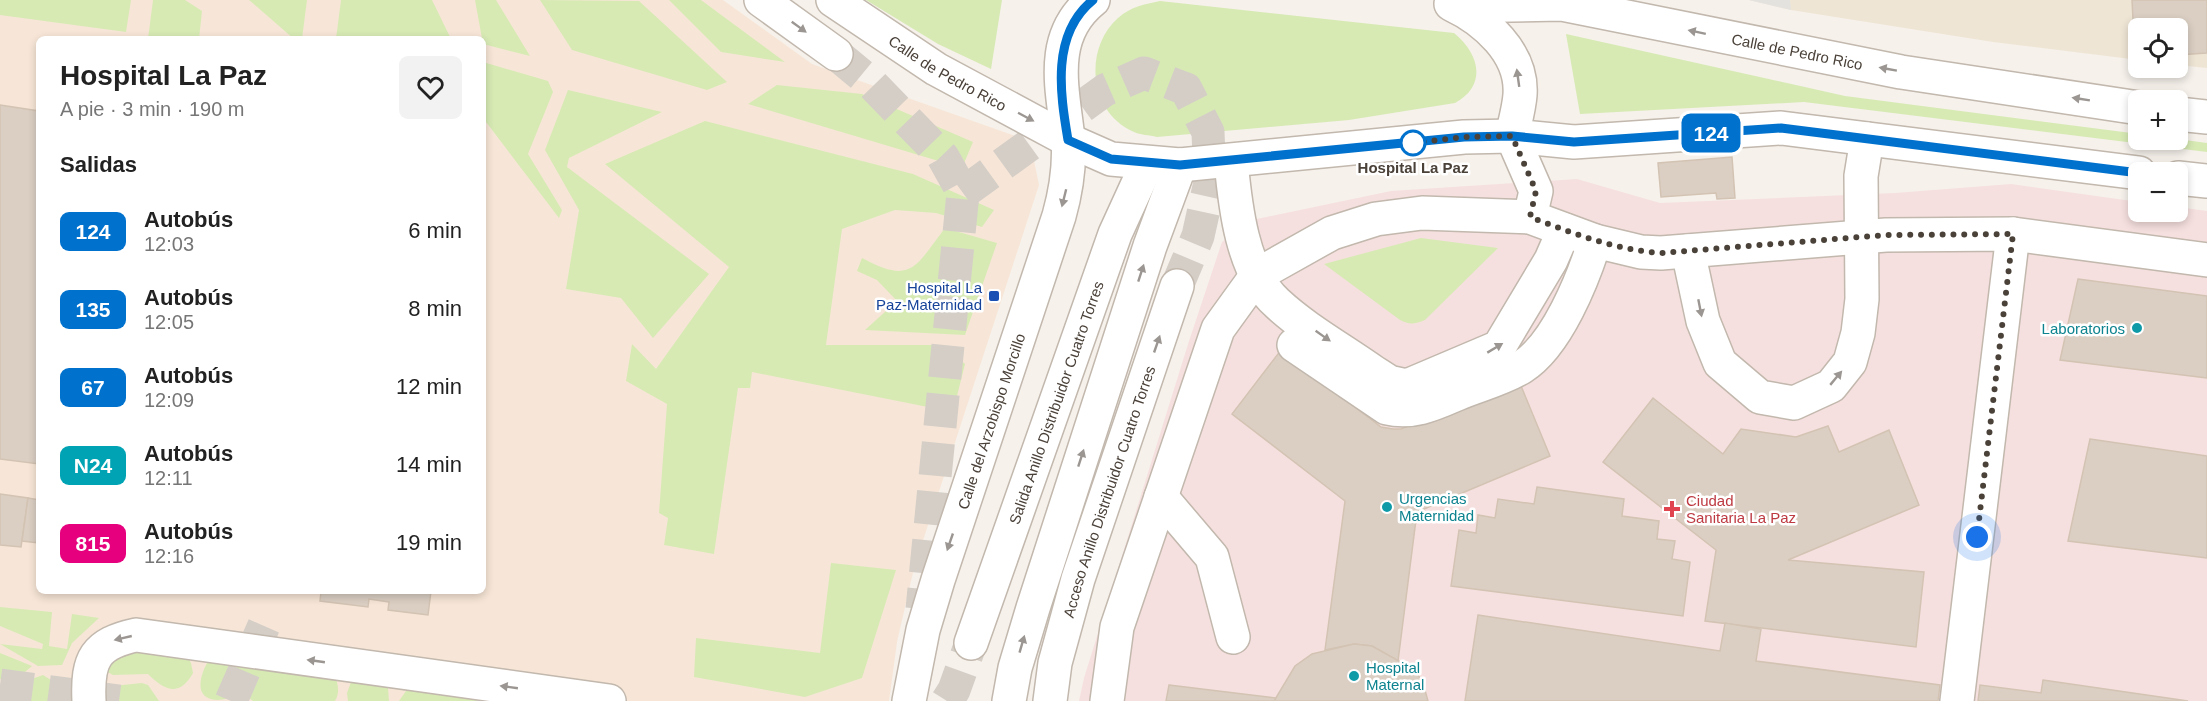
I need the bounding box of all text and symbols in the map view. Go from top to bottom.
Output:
map controls [2128,18,2188,222]
button: locate [2128,18,2188,78]
one-way arrow [790,21,806,33]
one-way arrow [1687,27,1706,36]
street label: Calle de Pedro Rico [1730,30,1864,73]
street label: Calle de Pedro Rico [886,31,1009,114]
button: heart [399,56,462,119]
text: Hospital La Paz [60,60,267,91]
one-way arrow [1879,65,1898,74]
one-way arrow [1514,69,1523,88]
button: + [2128,90,2188,150]
one-way arrow [2072,95,2091,104]
text: A pie · 3 min · 190 m [60,98,245,120]
one-way arrow [1018,113,1035,122]
line badge: 124 [1676,114,1746,152]
text: 124 [1693,122,1729,145]
marker: Hospital La Paz [1400,130,1426,156]
text: Salidas [60,152,137,177]
place label: Hospital La Paz [1358,159,1468,176]
button: − [2128,162,2188,222]
one-way arrow [1058,188,1068,207]
text: Autobús [144,207,233,232]
text: 6 min [408,218,462,243]
text: 124 [75,220,111,243]
text: 12:03 [144,233,194,255]
one-way arrow [1137,264,1146,282]
place label: Hospital La Paz-Maternidad [876,279,983,313]
street label: Salida Anillo Distribuidor Cuatro Torres [1005,279,1106,526]
text: Autobús [144,285,233,310]
marker: Hospital La Paz-Maternidad [987,289,1001,303]
text: 8 min [408,296,462,321]
text: 135 [75,298,111,321]
one-way arrow [1696,299,1705,318]
text: 12:05 [144,311,194,333]
place label: Laboratorios [2042,320,2125,337]
marker: Laboratorios [2130,321,2144,335]
one-way arrow [1314,330,1330,342]
street label: Calle del Arzobispo Morcillo [954,331,1028,511]
one-way arrow [1153,335,1162,353]
one-way arrow [1486,342,1503,353]
text: Autobús [144,363,233,388]
street label: Acceso Anillo Distribuidor Cuatro Torres [1059,363,1158,619]
one-way arrow [1829,371,1842,386]
text: 12 min [396,374,462,399]
text: 67 [81,376,105,399]
text: 12:09 [144,389,194,411]
text: Autobús [144,441,233,466]
one-way arrow [1077,449,1086,467]
text: 14 min [396,452,462,477]
text: N24 [74,454,112,477]
text: 12:11 [144,467,193,489]
place label: Urgencias Maternidad [1399,490,1474,524]
place label: Ciudad Sanitaria La Paz [1686,492,1796,526]
marker: Urgencias Maternidad [1380,500,1394,514]
marker: Ciudad Sanitaria La Paz [1663,500,1681,518]
text: Autobús [144,519,233,544]
your location [1962,522,1992,552]
text: 19 min [396,530,462,555]
text: 815 [75,532,111,555]
one-way arrow [945,533,955,551]
text: 12:16 [144,545,194,567]
one-way arrow [114,633,133,643]
one-way arrow [1018,635,1027,653]
one-way arrow [307,656,326,665]
place label: Hospital Maternal [1366,659,1424,693]
marker: Hospital Maternal [1347,669,1361,683]
one-way arrow [500,683,519,692]

